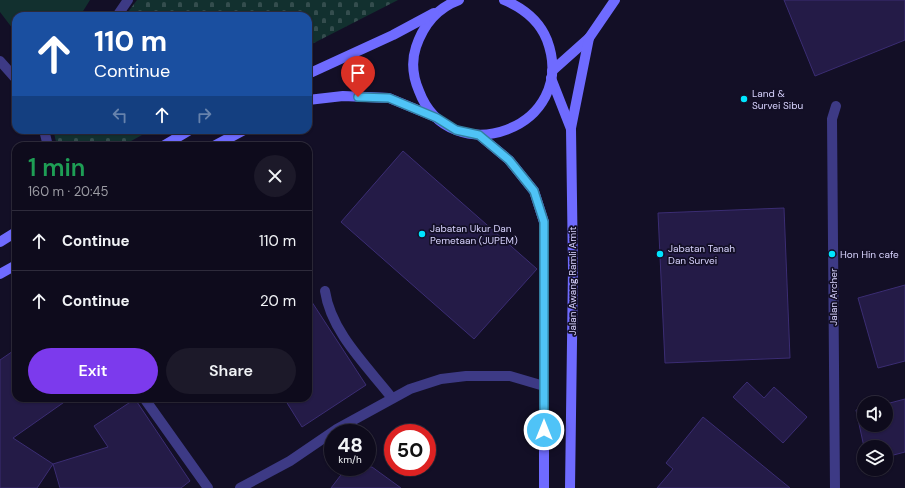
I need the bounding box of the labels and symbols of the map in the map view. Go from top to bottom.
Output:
pin [341,56,375,97]
place label: Land & Survei Sibu [752,87,803,112]
marker: Land & Survei Sibu [739,94,749,104]
place label: Jabatan Ukur Dan Pemetaan (JUPEM) [430,222,518,247]
street label: Jalan Awang Ramli Amit [566,226,579,335]
marker: Jabatan Ukur Dan Pemetaan (JUPEM) [417,229,427,239]
place label: Jabatan Tanah Dan Survei [668,242,735,267]
place label: Hon Hin cafe [840,248,899,261]
marker: Jabatan Tanah Dan Survei [655,249,665,259]
marker: Hon Hin cafe [827,249,837,259]
street label: Jalan Archer [827,268,840,326]
position arrow [523,409,565,451]
speed limit sign: 50 [384,424,436,476]

